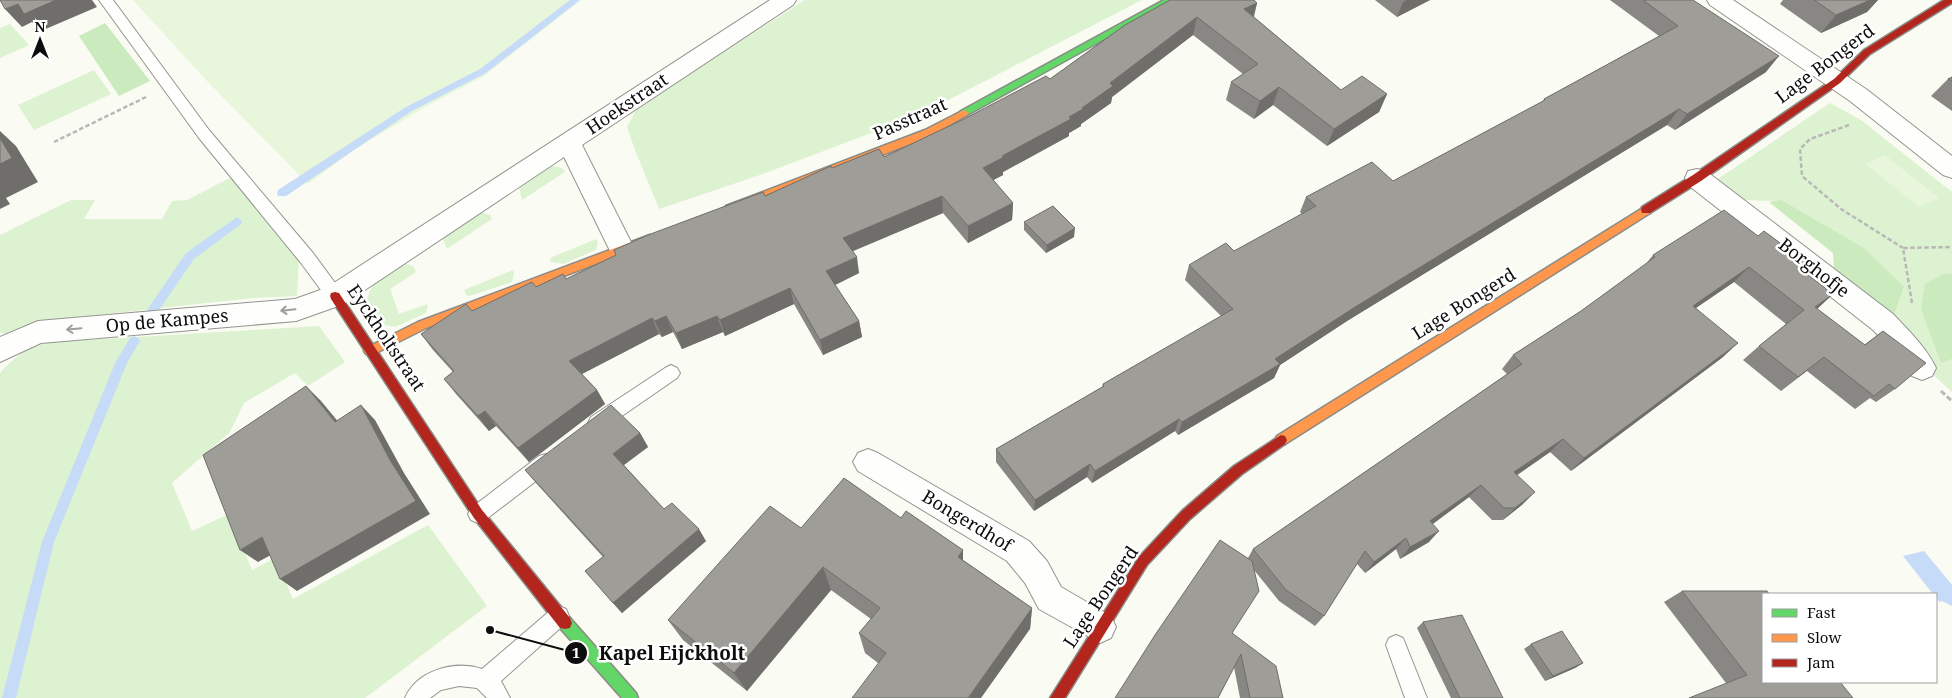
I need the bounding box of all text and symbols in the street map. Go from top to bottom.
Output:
north arrow [15,15,65,65]
text: N [34,17,46,36]
street label: Lage Bongerd [1770,18,1879,108]
street label: Hoekstraat [581,67,672,139]
street label: Passtraat [869,91,950,145]
street label: Borghofje [1774,232,1855,302]
street label: Lage Bongerd [1407,262,1520,345]
street label: Eyckholtstraat [342,279,431,395]
street label: Op de Kampes [105,303,229,337]
one-way arrow [281,305,297,315]
one-way arrow [66,324,82,334]
street label: Bongerdhof [918,484,1018,557]
street label: Lage Bongerd [1057,541,1143,652]
legend [1762,593,1937,683]
text: Fast [1807,602,1836,622]
text: Slow [1807,627,1841,647]
callout: Kapel Eijckholt [564,636,755,670]
text: Kapel Eijckholt [599,640,746,666]
text: 1 [572,642,580,662]
text: Jam [1806,652,1835,672]

